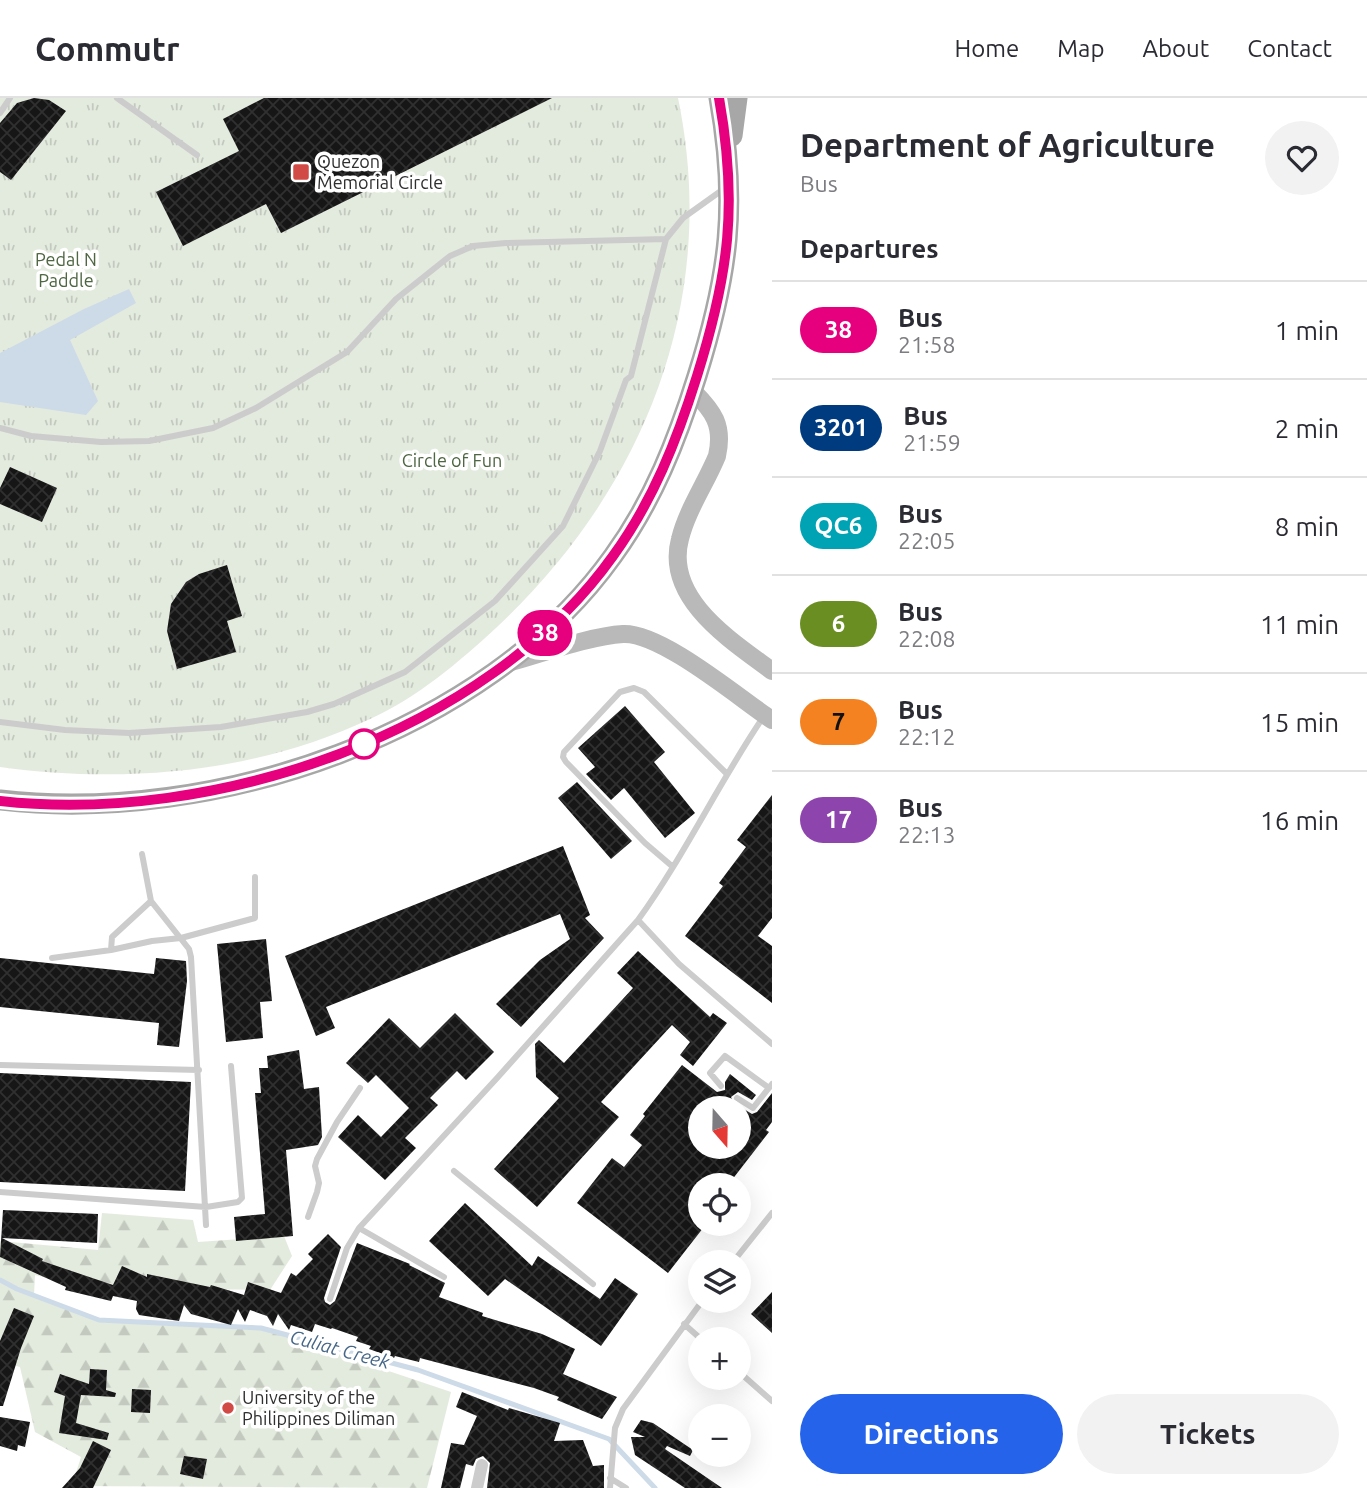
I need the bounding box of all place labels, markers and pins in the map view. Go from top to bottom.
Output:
place label: Quezon Memorial Circle [317,151,443,192]
marker: Quezon Memorial Circle [291,162,311,182]
unlabelled marker [349,729,379,759]
place label: University of the Philippines Diliman [242,1387,395,1428]
marker: University of the Philippines Diliman [220,1400,236,1416]

